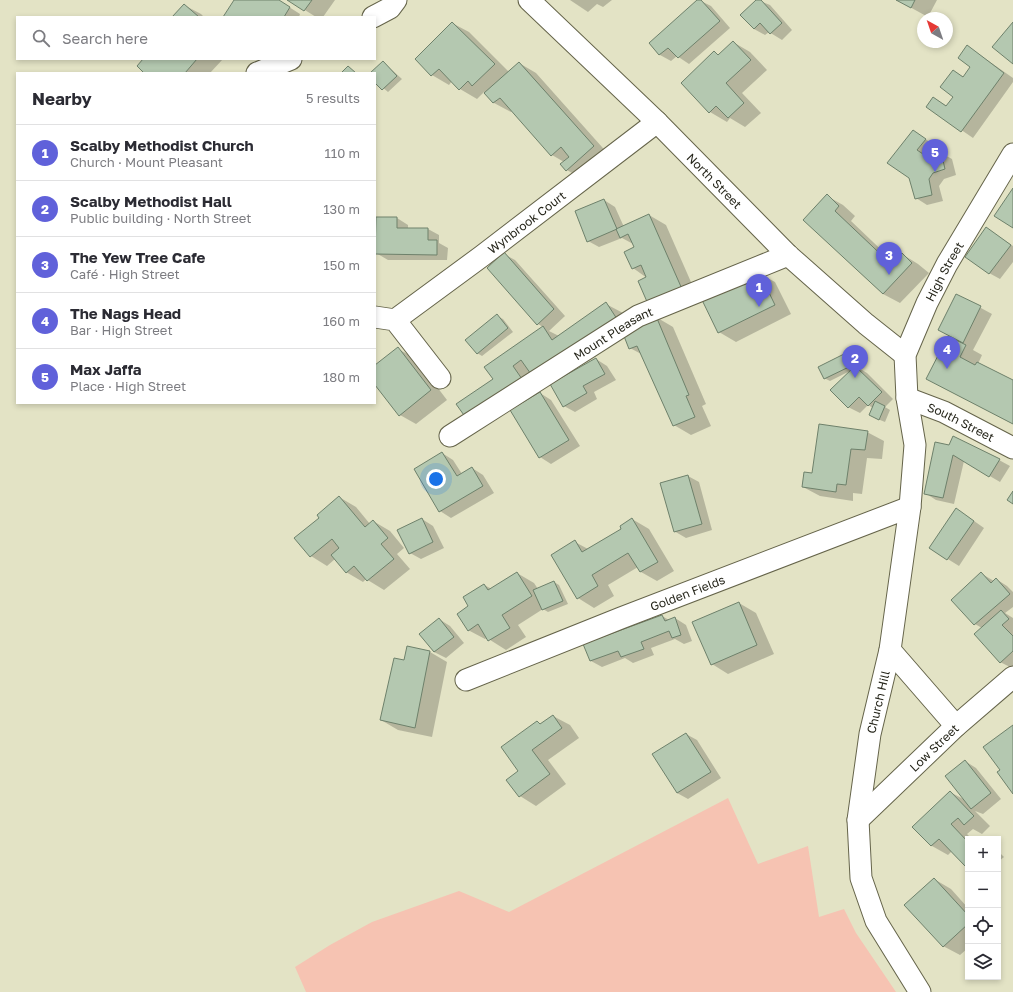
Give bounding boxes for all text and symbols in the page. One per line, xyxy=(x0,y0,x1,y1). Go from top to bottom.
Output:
north arrow xyxy=(917,12,953,48)
search box xyxy=(16,16,376,60)
icon: search xyxy=(30,27,52,49)
text: Search here xyxy=(62,29,148,47)
text: Nearby xyxy=(32,88,92,109)
text: 5 results xyxy=(306,90,360,106)
text: Scalby Methodist Church xyxy=(70,136,254,154)
pin: 5 xyxy=(922,139,948,172)
text: 1 xyxy=(42,145,48,161)
text: 110 m xyxy=(325,145,360,161)
street label: North Street xyxy=(684,150,745,212)
text: Church · Mount Pleasant xyxy=(70,154,223,170)
street label: Wynbrook Court xyxy=(485,187,569,257)
text: Scalby Methodist Hall xyxy=(70,192,232,210)
text: 2 xyxy=(41,201,49,217)
text: 130 m xyxy=(323,201,360,217)
text: Public building · North Street xyxy=(70,210,252,226)
street label: High Street xyxy=(922,239,966,304)
pin: 3 xyxy=(876,242,902,275)
text: The Yew Tree Cafe xyxy=(70,248,205,266)
text: 3 xyxy=(41,257,49,273)
text: 150 m xyxy=(323,257,360,273)
text: Café · High Street xyxy=(70,266,180,282)
pin: 1 xyxy=(746,274,772,307)
street label: Mount Pleasant xyxy=(571,303,655,363)
text: The Nags Head xyxy=(70,304,181,322)
text: 4 xyxy=(41,313,49,329)
text: 160 m xyxy=(323,313,360,329)
text: Bar · High Street xyxy=(70,322,173,338)
pin: 4 xyxy=(934,336,960,369)
pin: 2 xyxy=(842,345,868,378)
text: Max Jaffa xyxy=(70,360,141,378)
text: 5 xyxy=(41,369,49,385)
text: 180 m xyxy=(323,369,360,385)
text: Place · High Street xyxy=(70,378,186,394)
street label: South Street xyxy=(925,399,997,445)
your location xyxy=(426,469,446,489)
street label: Golden Fields xyxy=(648,571,727,614)
street label: Church Hill xyxy=(863,669,892,735)
street label: Low Street xyxy=(906,720,962,774)
map controls xyxy=(965,836,1001,980)
button: + xyxy=(965,836,1001,872)
button: − xyxy=(965,872,1001,908)
button: locate xyxy=(965,908,1001,944)
button: layers xyxy=(965,944,1001,980)

